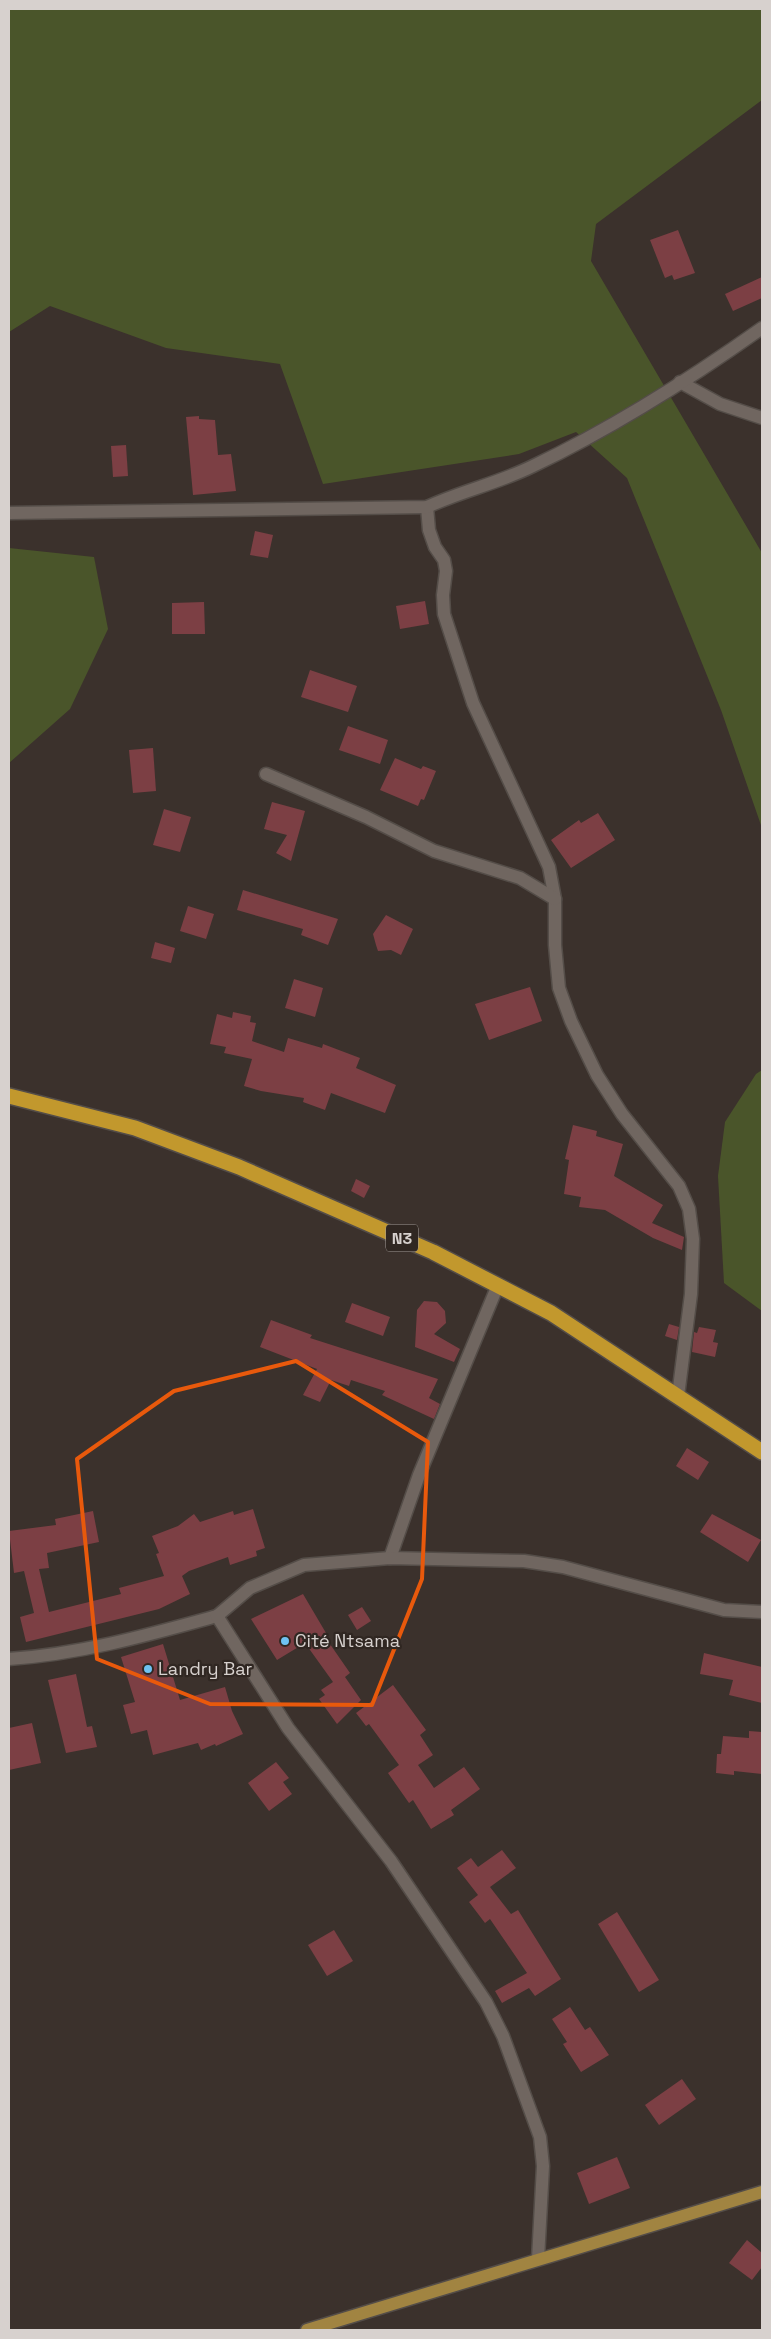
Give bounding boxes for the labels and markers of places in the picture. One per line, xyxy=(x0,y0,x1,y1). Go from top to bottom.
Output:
place label: Cité Ntsama xyxy=(295,1629,400,1652)
marker: Cité Ntsama xyxy=(279,1635,291,1647)
place label: Landry Bar xyxy=(158,1657,252,1680)
marker: Landry Bar xyxy=(142,1663,154,1675)

